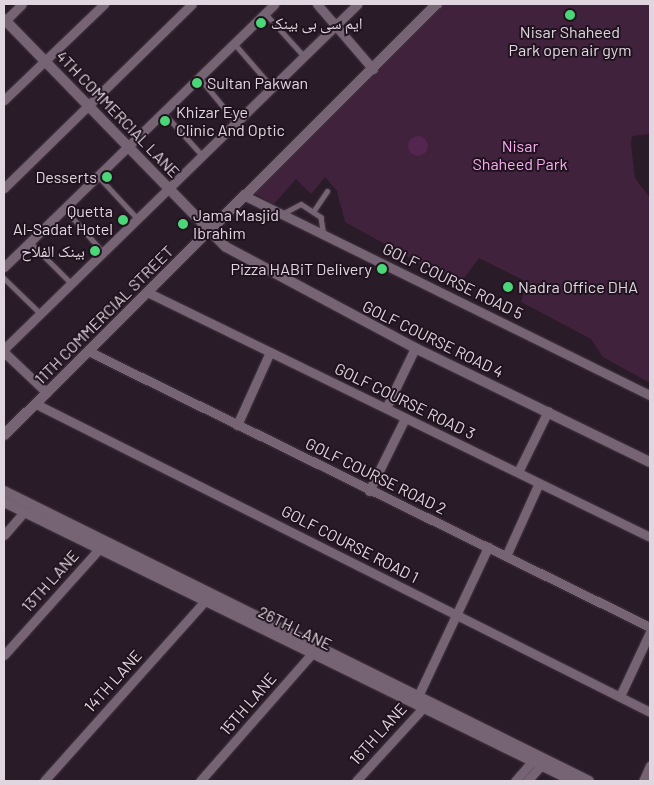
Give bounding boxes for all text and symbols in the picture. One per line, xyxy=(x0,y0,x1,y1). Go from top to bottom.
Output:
marker: Nisar Shaheed Park open air gym xyxy=(564,9,576,21)
place label: ایم سی بی بینک xyxy=(271,13,363,33)
marker: ایم سی بی بینک xyxy=(255,17,267,29)
place label: Nisar Shaheed Park open air gym xyxy=(509,22,631,60)
street label: 4TH COMMERCIAL LANE xyxy=(52,46,184,182)
place label: Sultan Pakwan xyxy=(207,73,308,93)
marker: Sultan Pakwan xyxy=(191,77,203,89)
place label: Khizar Eye Clinic And Optic xyxy=(176,102,285,140)
marker: Khizar Eye Clinic And Optic xyxy=(158,114,172,128)
park label: Nisar Shaheed Park xyxy=(472,136,568,174)
place label: Desserts xyxy=(35,167,97,187)
marker: Desserts xyxy=(101,171,113,183)
place label: Quetta Al-Sadat Hotel xyxy=(13,201,113,239)
place label: Jama Masjid Ibrahim xyxy=(193,205,279,243)
marker: Quetta Al-Sadat Hotel xyxy=(117,214,129,226)
marker: Jama Masjid Ibrahim xyxy=(177,218,189,230)
street label: GOLF COURSE ROAD 5 xyxy=(380,239,526,323)
place label: بینک الفلاح xyxy=(21,241,85,261)
street label: 11TH COMMERCIAL STREET xyxy=(31,242,177,388)
marker: بینک الفلاح xyxy=(89,245,101,257)
place label: Pizza HABiT Delivery xyxy=(230,259,372,279)
marker: Pizza HABiT Delivery xyxy=(376,263,388,275)
place label: Nadra Office DHA xyxy=(518,277,638,297)
marker: Nadra Office DHA xyxy=(502,281,514,293)
street label: GOLF COURSE ROAD 4 xyxy=(359,297,507,381)
street label: GOLF COURSE ROAD 3 xyxy=(332,359,478,443)
street label: GOLF COURSE ROAD 2 xyxy=(302,434,450,518)
street label: GOLF COURSE ROAD 1 xyxy=(278,501,422,587)
street label: 13TH LANE xyxy=(17,546,83,616)
street label: 26TH LANE xyxy=(255,602,335,654)
street label: 14TH LANE xyxy=(80,646,146,716)
street label: 15TH LANE xyxy=(216,669,280,739)
street label: 16TH LANE xyxy=(345,699,411,769)

